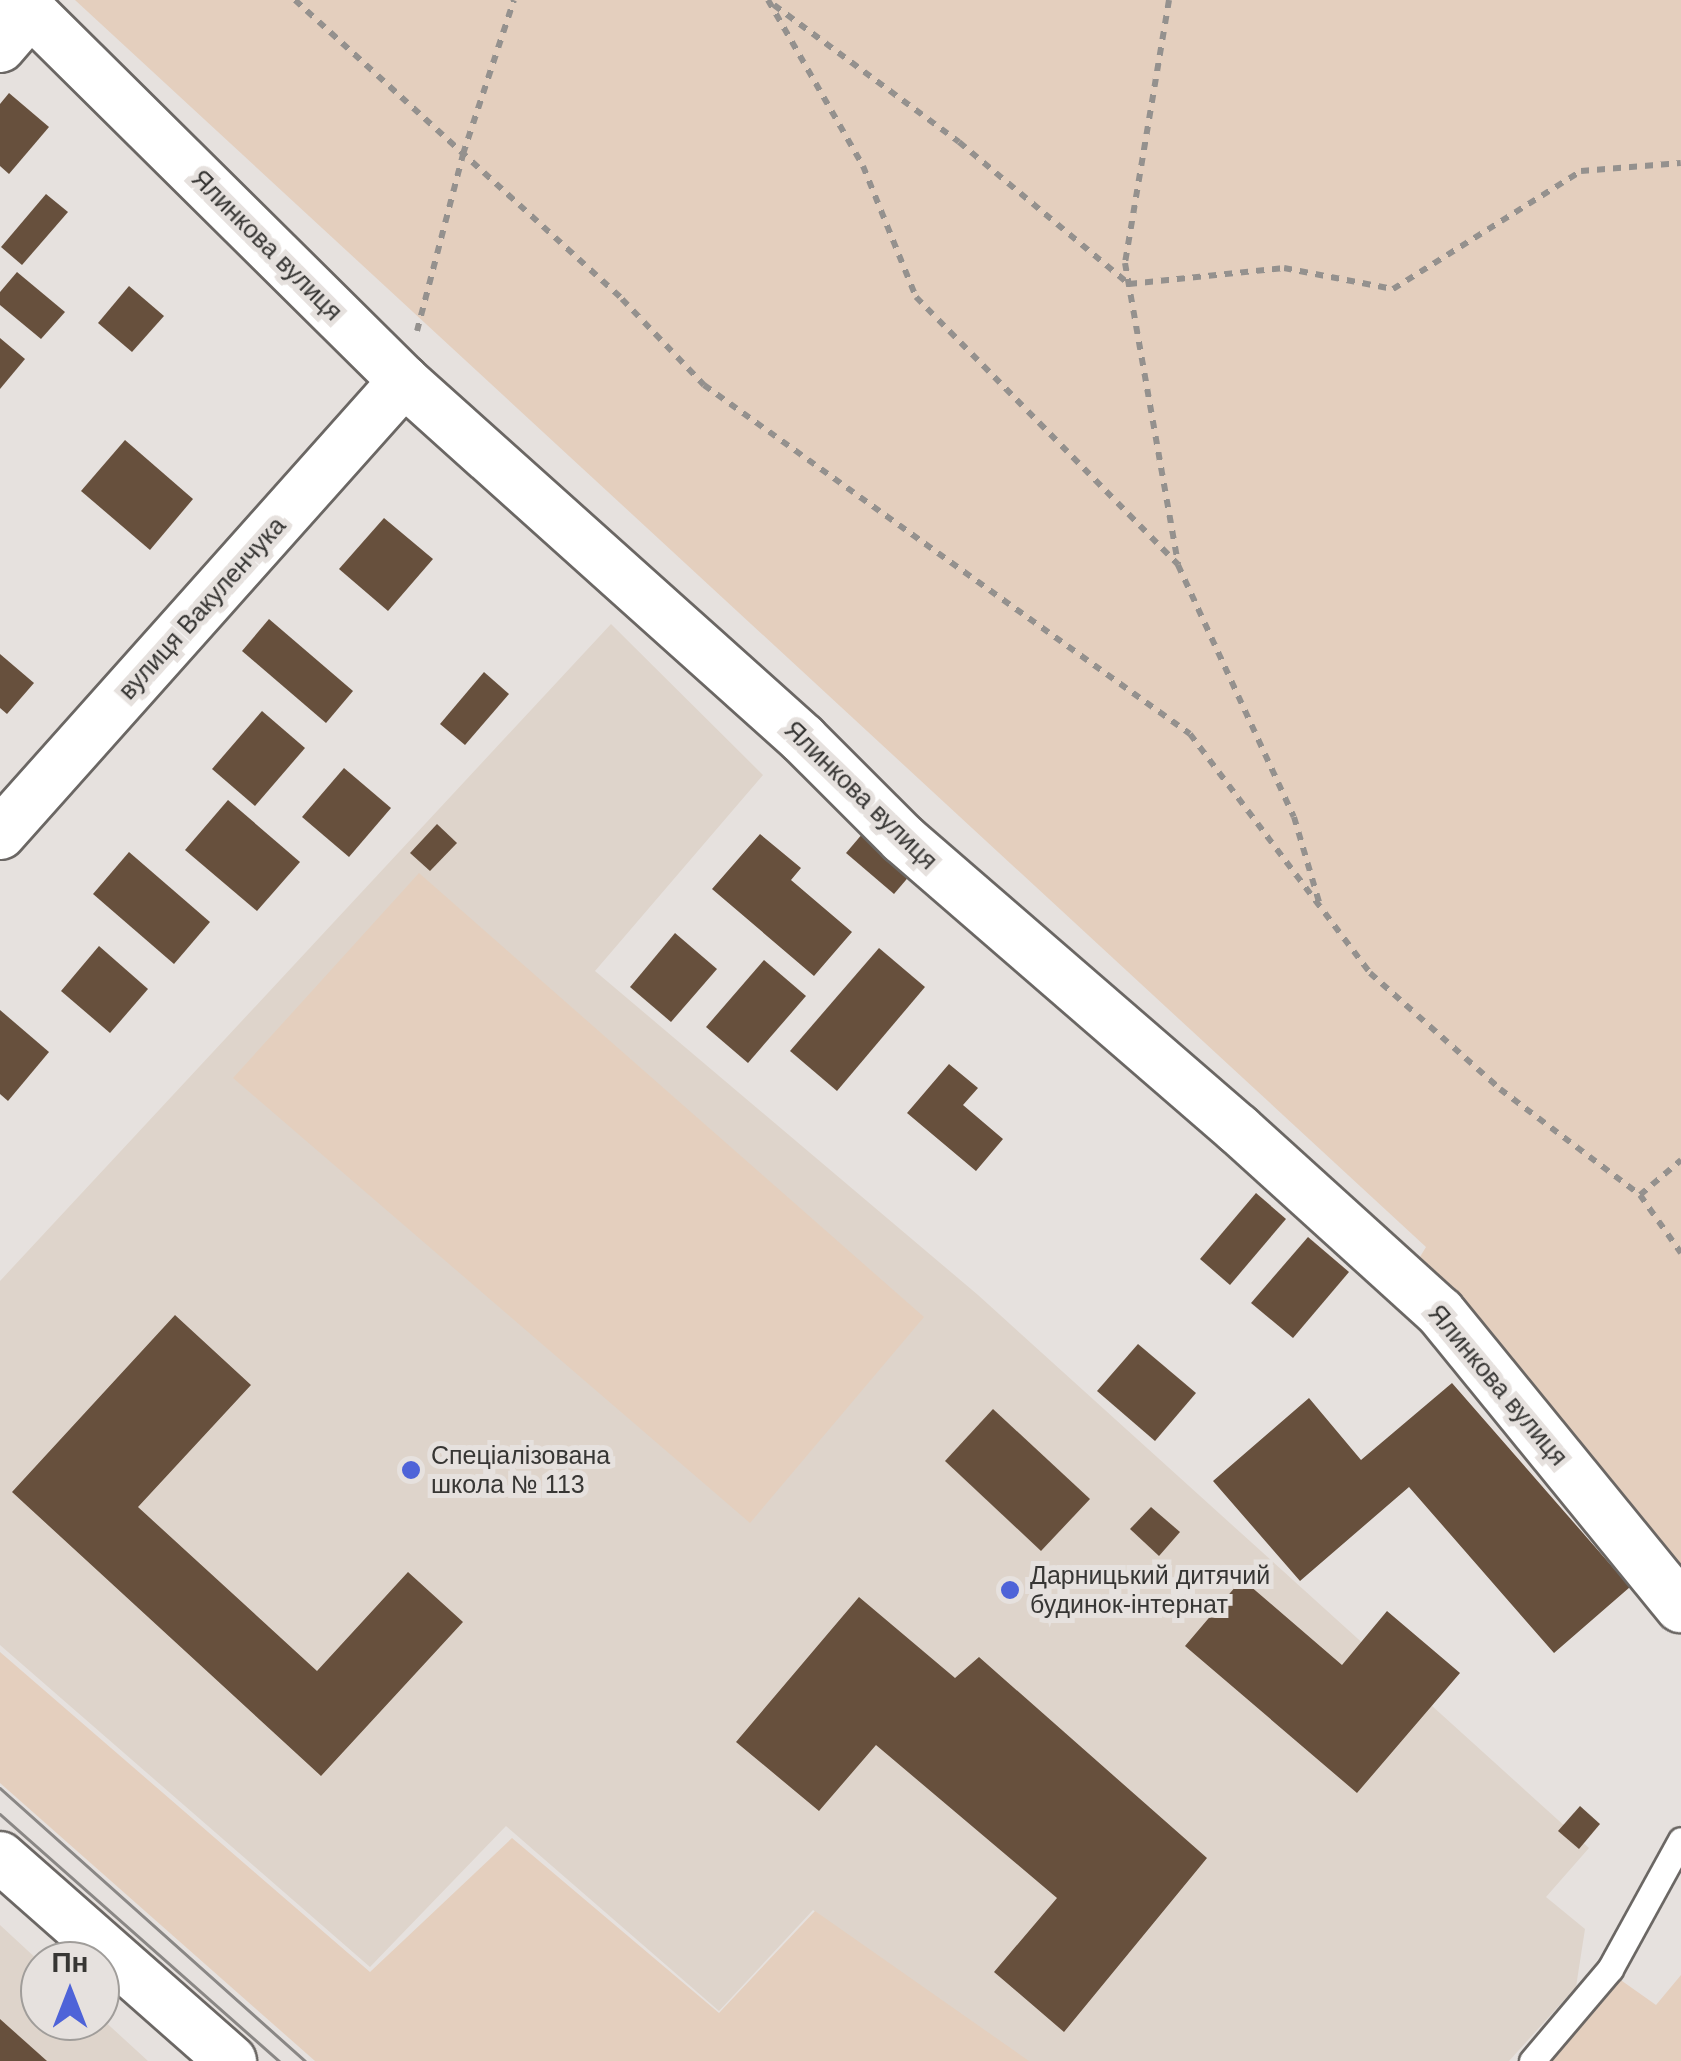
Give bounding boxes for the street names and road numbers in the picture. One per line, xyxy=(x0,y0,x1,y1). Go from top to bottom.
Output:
street label: Ялинкова вулиця xyxy=(186,164,348,326)
street label: вулиця Вакуленчука xyxy=(112,511,292,705)
street label: Ялинкова вулиця xyxy=(778,715,944,875)
street label: Ялинкова вулиця xyxy=(1422,1299,1574,1471)

